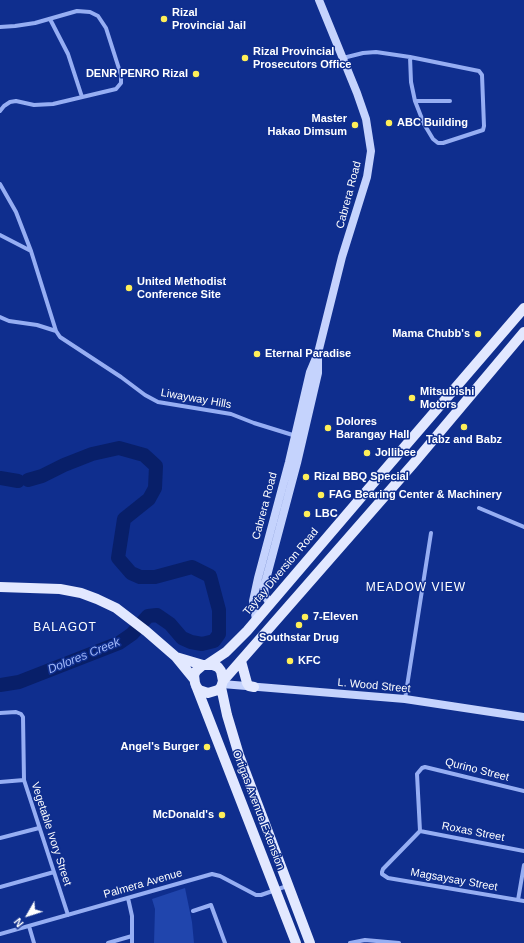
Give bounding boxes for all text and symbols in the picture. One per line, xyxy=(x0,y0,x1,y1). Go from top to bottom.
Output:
place label: Rizal Provincial Jail xyxy=(172,6,246,32)
marker: Rizal Provincial Jail xyxy=(159,14,169,24)
place label: Rizal Provincial Prosecutors Office xyxy=(253,45,351,71)
marker: Rizal Provincial Prosecutors Office xyxy=(240,53,250,63)
place label: DENR PENRO Rizal xyxy=(86,67,188,81)
marker: DENR PENRO Rizal xyxy=(191,69,201,79)
place label: Master Hakao Dimsum xyxy=(268,112,347,138)
place label: ABC Building xyxy=(397,116,468,130)
marker: ABC Building xyxy=(384,118,394,128)
marker: Master Hakao Dimsum xyxy=(350,120,360,130)
street label: Cabrera Road xyxy=(334,160,364,230)
place label: United Methodist Conference Site xyxy=(137,275,226,301)
marker: United Methodist Conference Site xyxy=(124,283,134,293)
place label: Mama Chubb's xyxy=(392,327,470,341)
marker: Mama Chubb's xyxy=(473,329,483,339)
place label: Eternal Paradise xyxy=(265,347,351,361)
marker: Eternal Paradise xyxy=(252,349,262,359)
place label: Mitsubishi Motors xyxy=(420,385,474,411)
street label: Liwayway Hills xyxy=(160,386,232,412)
marker: Mitsubishi Motors xyxy=(407,393,417,403)
place label: Dolores Barangay Hall xyxy=(336,415,409,441)
marker: Tabz and Babz xyxy=(459,422,469,432)
marker: Dolores Barangay Hall xyxy=(323,423,333,433)
place label: Tabz and Babz xyxy=(426,433,502,447)
place label: Jollibee xyxy=(375,446,416,460)
marker: Jollibee xyxy=(362,448,372,458)
place label: Rizal BBQ Special xyxy=(314,470,409,484)
street label: Cabrera Road xyxy=(250,471,280,541)
marker: Rizal BBQ Special xyxy=(301,472,311,482)
place label: FAG Bearing Center & Machinery xyxy=(329,488,502,502)
marker: FAG Bearing Center & Machinery xyxy=(316,490,326,500)
place label: LBC xyxy=(315,507,338,521)
marker: LBC xyxy=(302,509,312,519)
street label: Taytay Diversion Road xyxy=(241,526,321,618)
district label: MEADOW VIEW xyxy=(366,581,466,595)
place label: 7-Eleven xyxy=(313,610,358,624)
marker: 7-Eleven xyxy=(300,612,310,622)
marker: Southstar Drug xyxy=(294,620,304,630)
district label: BALAGOT xyxy=(33,621,97,635)
place label: Southstar Drug xyxy=(259,631,339,645)
water label: Dolores Creek xyxy=(46,635,122,677)
place label: KFC xyxy=(298,654,321,668)
marker: KFC xyxy=(285,656,295,666)
street label: L. Wood Street xyxy=(337,676,411,696)
place label: Angel's Burger xyxy=(121,740,199,754)
marker: Angel's Burger xyxy=(202,742,212,752)
street label: Ortigas Avenue Extension xyxy=(229,748,287,872)
street label: Qurino Street xyxy=(444,756,510,784)
street label: Vegetable Ivory Street xyxy=(28,780,74,888)
place label: McDonald's xyxy=(153,808,214,822)
marker: McDonald's xyxy=(217,810,227,820)
street label: Roxas Street xyxy=(441,819,505,845)
street label: Palmera Avenue xyxy=(102,866,184,902)
street label: Magsaysay Street xyxy=(410,866,498,894)
north arrow xyxy=(8,895,48,935)
text: N xyxy=(12,916,26,929)

